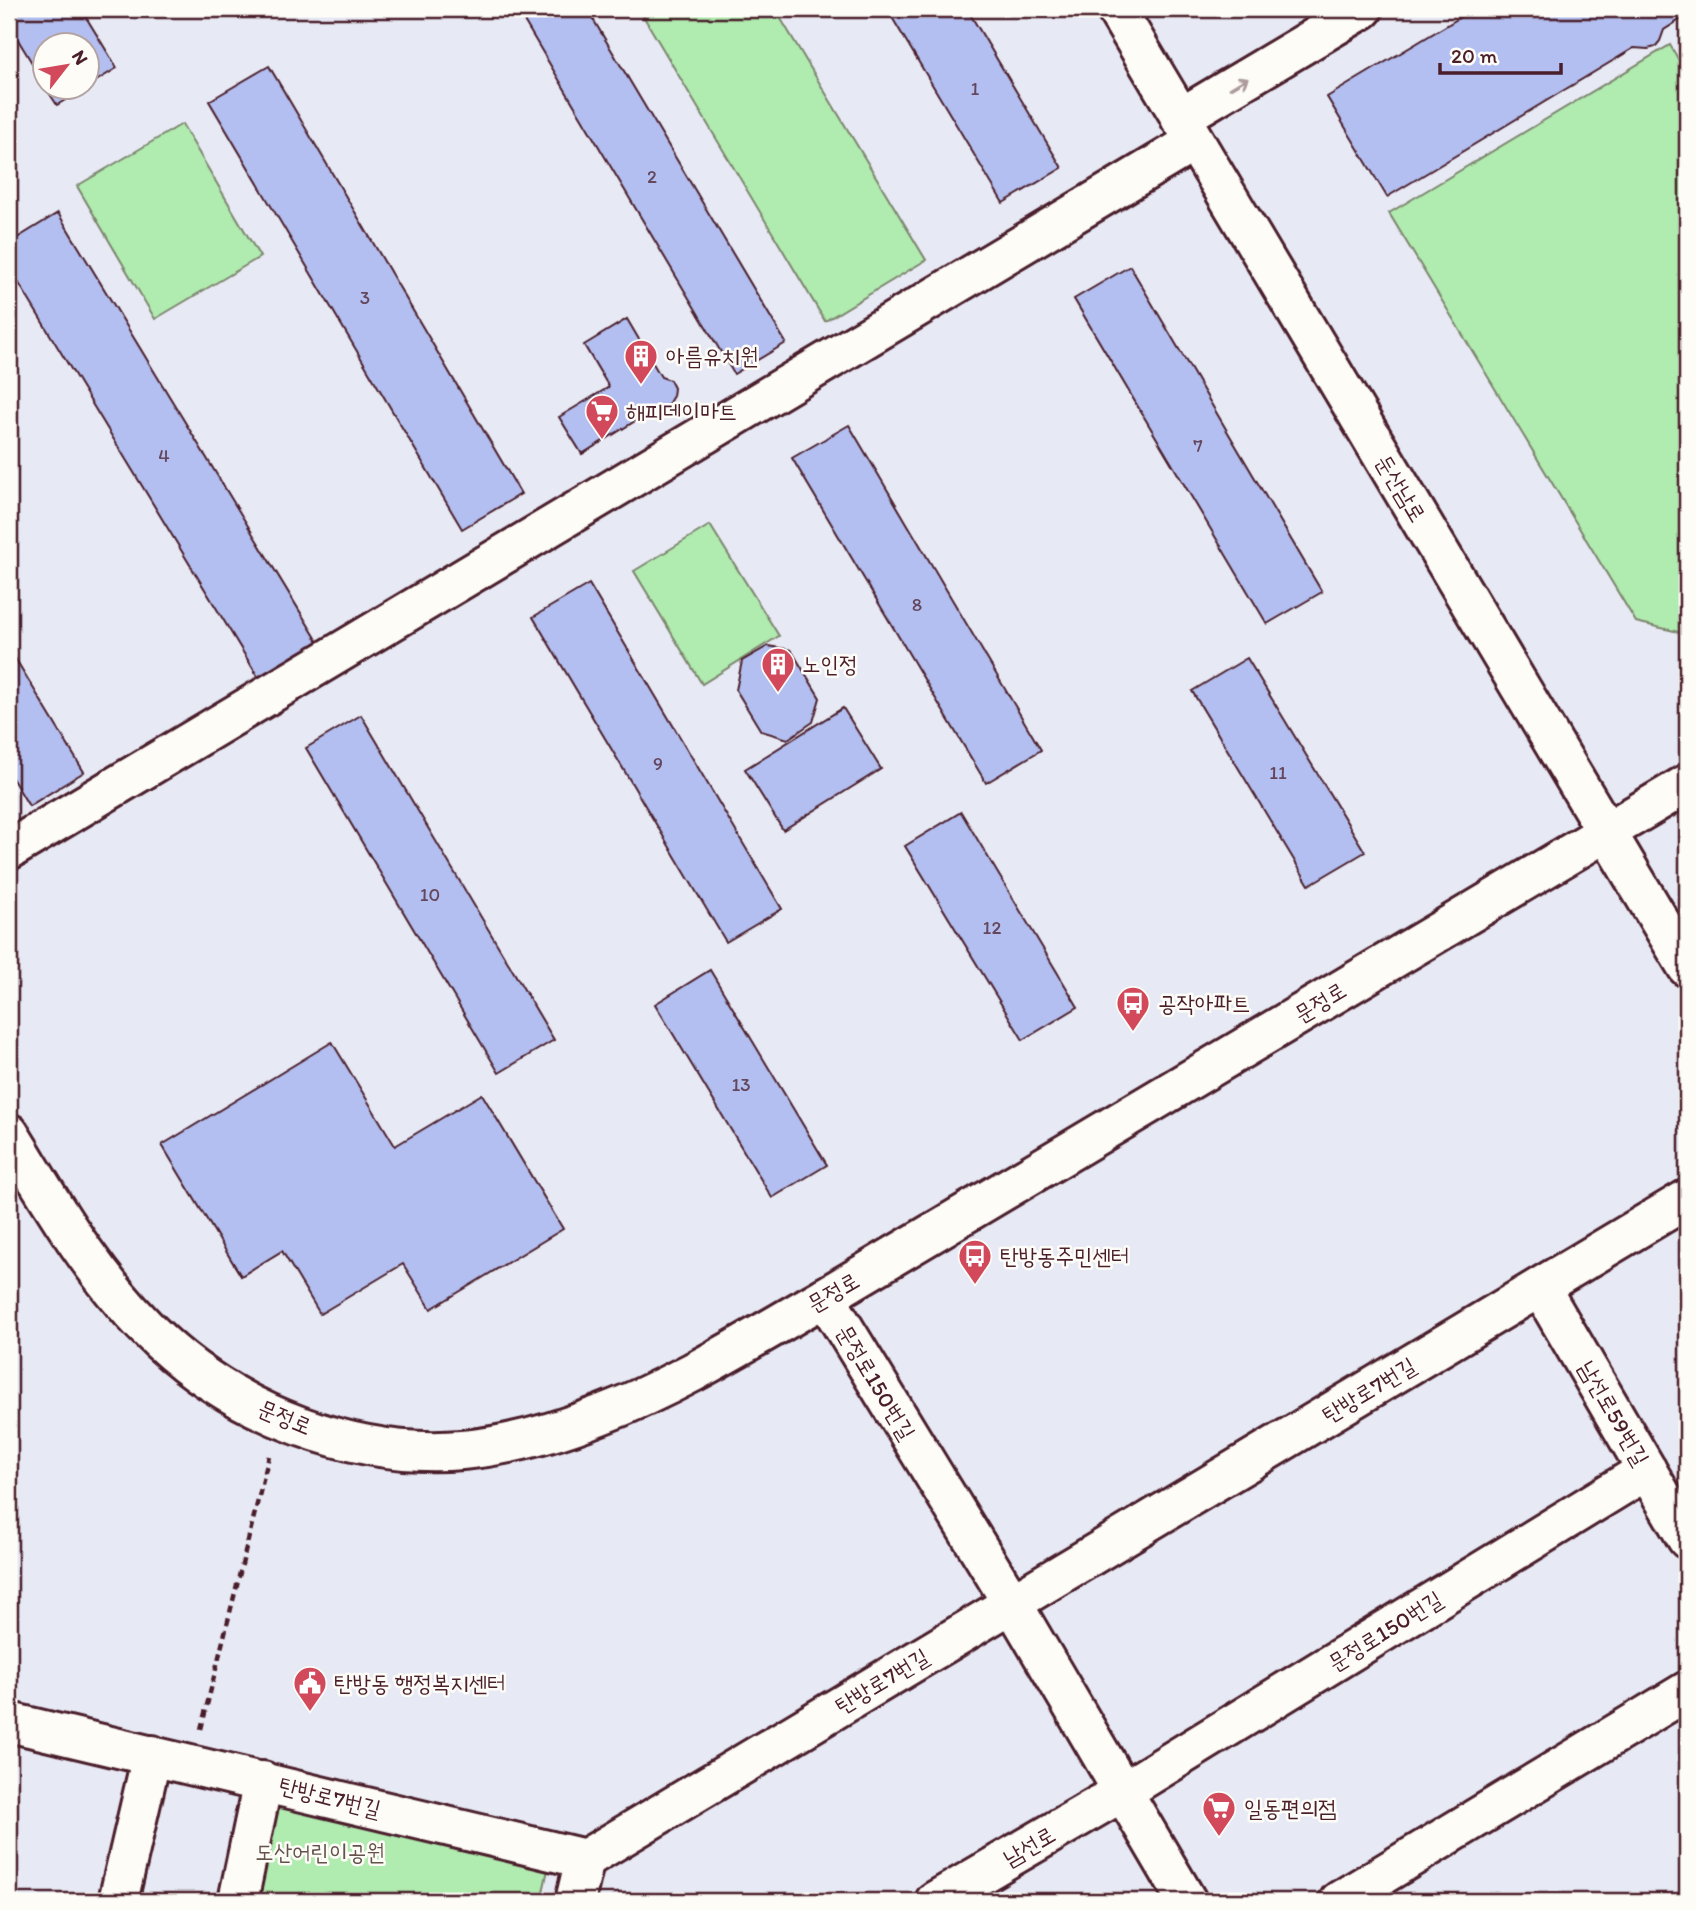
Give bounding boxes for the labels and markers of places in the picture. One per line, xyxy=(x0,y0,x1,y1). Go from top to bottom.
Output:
building icon: 아름유치원 xyxy=(622,337,660,386)
place label: 아름유치원 xyxy=(666,342,759,370)
supermarket icon: 해피데이마트 xyxy=(583,392,621,441)
place label: 해피데이마트 xyxy=(626,397,737,425)
building icon: 노인정 xyxy=(759,645,797,694)
place label: 노인정 xyxy=(802,650,858,678)
bus stop icon: 공작아파트 xyxy=(1114,984,1152,1033)
place label: 공작아파트 xyxy=(1158,989,1251,1017)
bus stop icon: 탄방동주민센터 xyxy=(956,1237,994,1286)
place label: 탄방동주민센터 xyxy=(1000,1242,1130,1270)
public building icon: 탄방동 행정복지센터 xyxy=(291,1664,329,1713)
place label: 탄방동 행정복지센터 xyxy=(334,1669,506,1697)
supermarket icon: 일동편의점 xyxy=(1200,1789,1238,1838)
place label: 일동편의점 xyxy=(1244,1794,1337,1822)

